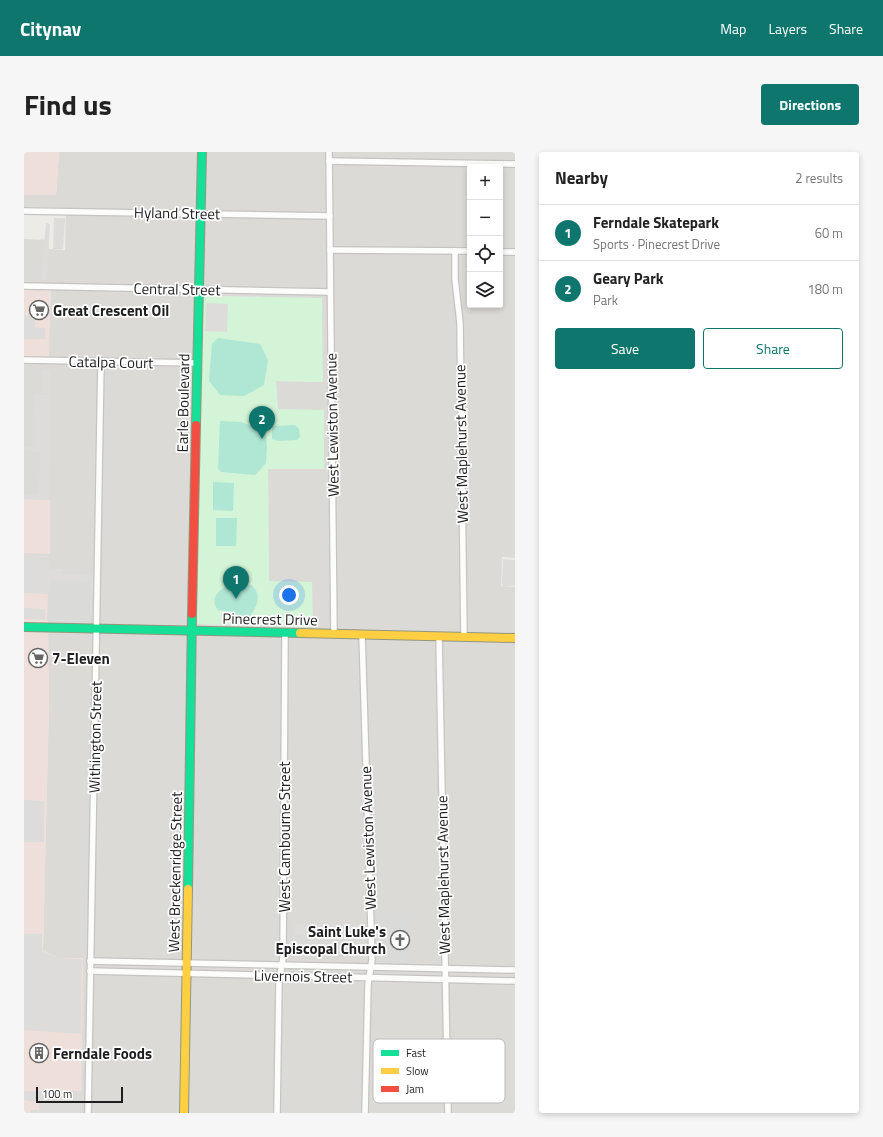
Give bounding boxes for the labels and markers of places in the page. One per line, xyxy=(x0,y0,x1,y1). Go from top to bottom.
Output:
supermarket icon: Great Crescent Oil xyxy=(28,299,50,321)
place label: Great Crescent Oil xyxy=(53,299,169,322)
pin: 2 xyxy=(249,406,275,439)
pin: 1 xyxy=(223,566,249,599)
supermarket icon: 7-Eleven xyxy=(27,647,49,669)
place label: 7-Eleven xyxy=(52,647,110,670)
place label: Saint Luke's Episcopal Church xyxy=(275,920,386,960)
church icon: Saint Luke's Episcopal Church xyxy=(389,929,411,951)
building icon: Ferndale Foods xyxy=(28,1042,50,1064)
place label: Ferndale Foods xyxy=(53,1042,152,1065)

